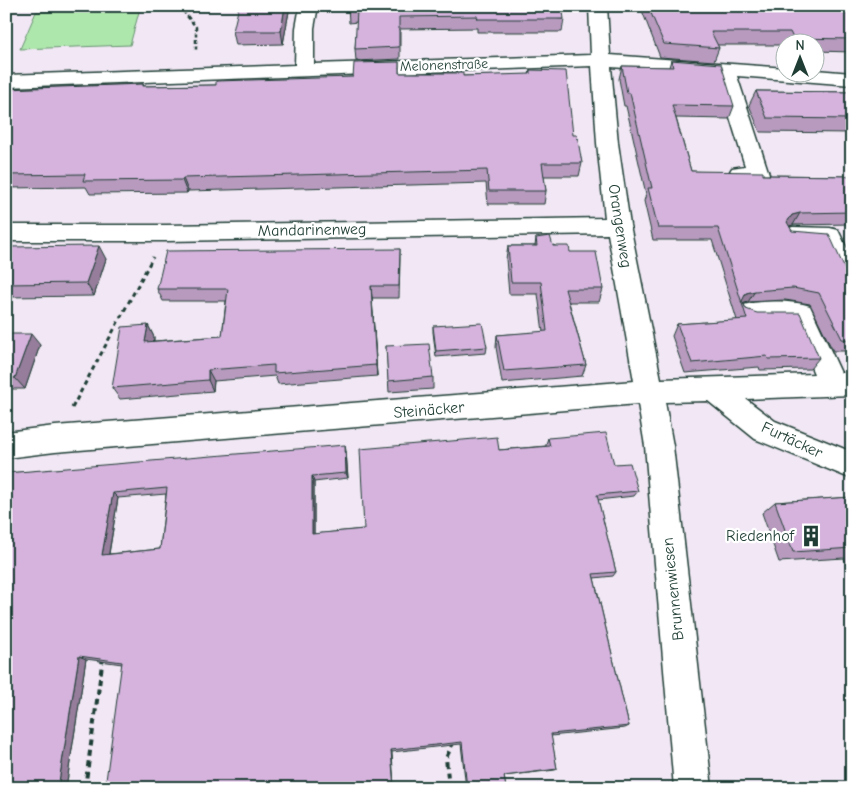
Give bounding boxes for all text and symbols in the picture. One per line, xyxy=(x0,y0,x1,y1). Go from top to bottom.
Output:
north arrow xyxy=(776,32,826,82)
text: N xyxy=(795,37,805,54)
street label: Melonenstraße xyxy=(400,55,488,75)
street label: Orangenweg xyxy=(604,183,636,269)
street label: Mandarinenweg xyxy=(257,220,367,240)
street label: Steinäcker xyxy=(393,398,466,422)
street label: Furtäcker xyxy=(758,418,826,462)
building icon: Riedenhof xyxy=(798,523,824,549)
place label: Riedenhof xyxy=(726,527,796,545)
street label: Brunnenwiesen xyxy=(659,536,687,642)

